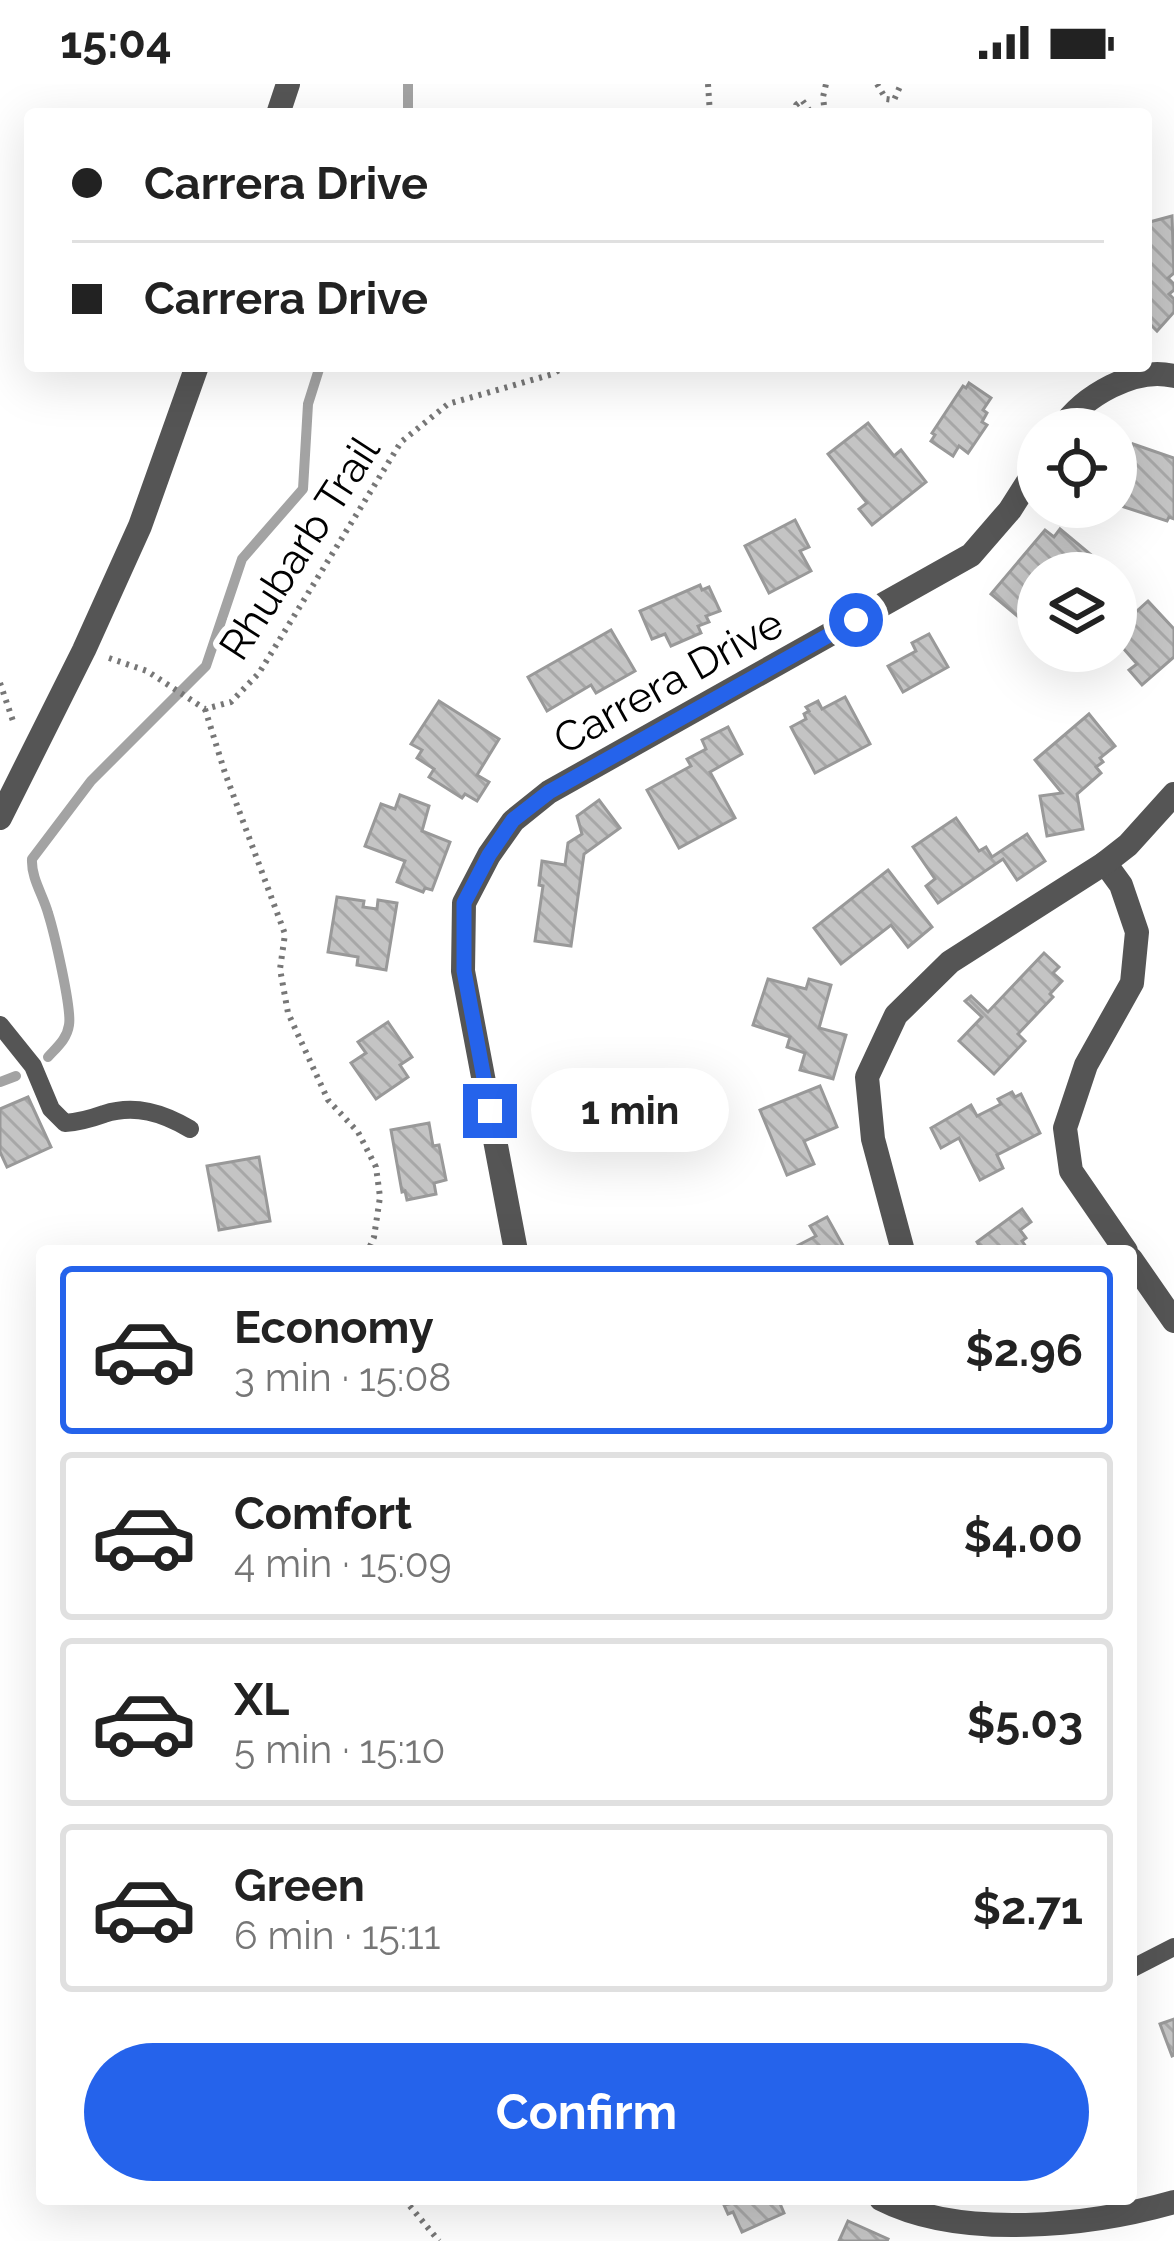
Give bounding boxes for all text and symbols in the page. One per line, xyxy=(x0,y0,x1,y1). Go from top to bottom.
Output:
text: 15:04 xyxy=(60,16,172,69)
text: Carrera Drive xyxy=(144,157,428,210)
text: Carrera Drive xyxy=(144,272,428,325)
map controls xyxy=(1017,408,1137,672)
button: locate xyxy=(1017,408,1137,528)
street label: Rhubarb Trail xyxy=(209,427,390,669)
button: layers xyxy=(1017,552,1137,672)
route start xyxy=(829,593,883,647)
street label: Carrera Drive xyxy=(545,599,791,764)
callout: 1 min xyxy=(532,1069,730,1153)
route end xyxy=(463,1084,517,1138)
text: 1 min xyxy=(581,1087,679,1133)
icon: car xyxy=(90,1296,198,1404)
text: Economy xyxy=(234,1301,434,1354)
text: $2.96 xyxy=(965,1324,1083,1377)
text: 3 min · 15:08 xyxy=(234,1354,451,1400)
icon: car xyxy=(90,1482,198,1590)
text: Comfort xyxy=(234,1487,412,1540)
text: $4.00 xyxy=(963,1510,1083,1563)
text: 4 min · 15:09 xyxy=(234,1540,452,1586)
icon: car xyxy=(90,1668,198,1776)
text: XL xyxy=(234,1673,289,1726)
text: $5.03 xyxy=(967,1696,1083,1749)
text: 5 min · 15:10 xyxy=(234,1726,445,1772)
icon: car xyxy=(90,1854,198,1962)
text: Green xyxy=(234,1859,365,1912)
text: $2.71 xyxy=(972,1882,1083,1935)
text: 6 min · 15:11 xyxy=(234,1912,440,1958)
button: Confirm xyxy=(84,2043,1089,2181)

